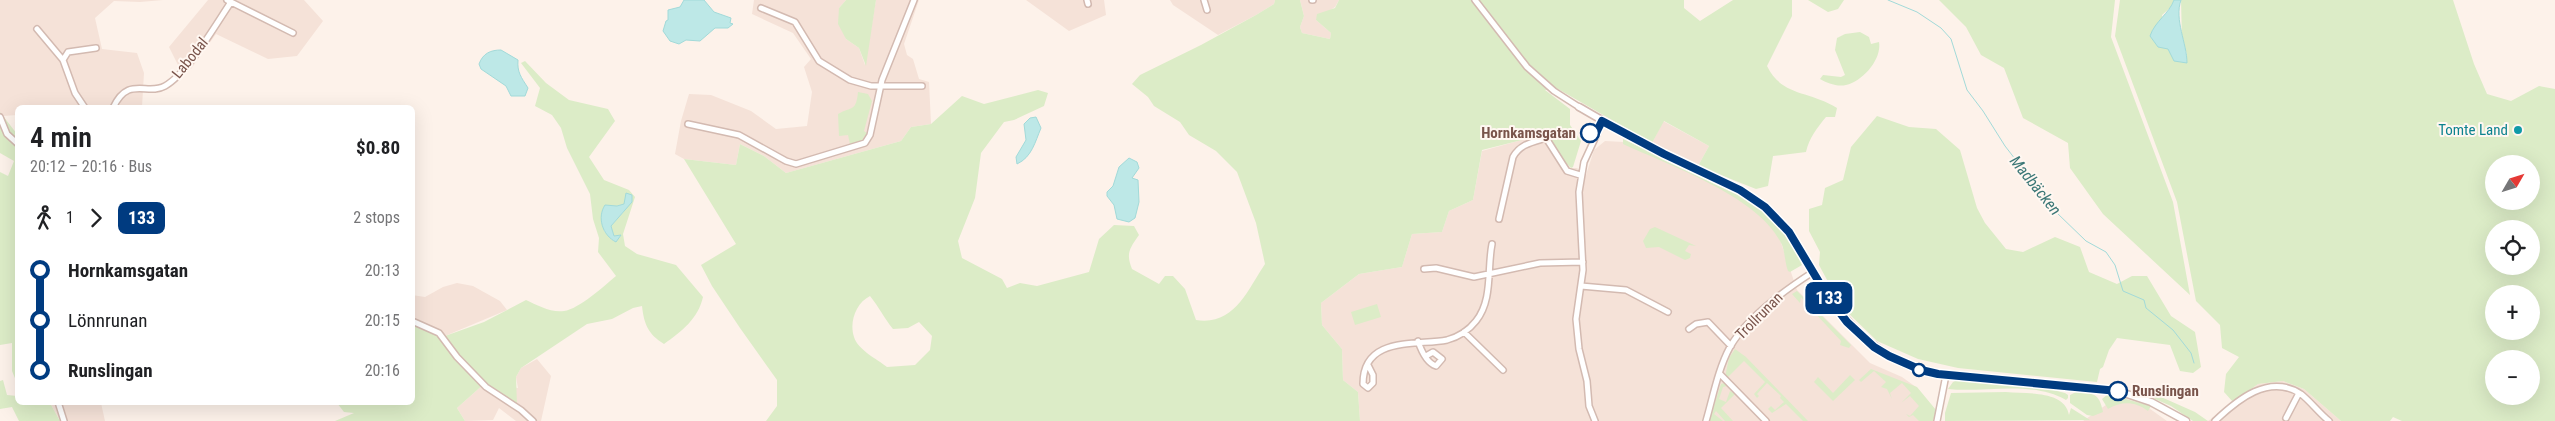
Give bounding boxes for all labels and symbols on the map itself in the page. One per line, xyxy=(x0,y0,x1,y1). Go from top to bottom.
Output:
street label: Labodal xyxy=(168,34,212,82)
place label: Tomte Land xyxy=(2438,121,2508,139)
marker: Hornkamsgatan xyxy=(1580,123,1600,143)
place label: Hornkamsgatan xyxy=(1481,124,1576,142)
marker: Tomte Land xyxy=(2512,124,2524,136)
water label: Madbäcken xyxy=(2006,152,2065,219)
north arrow xyxy=(2485,155,2540,210)
line badge: 133 xyxy=(1800,282,1858,314)
street label: Trollrunan xyxy=(1732,289,1786,343)
unlabelled marker xyxy=(1912,363,1926,377)
marker: Runslingan xyxy=(2108,381,2128,401)
place label: Runslingan xyxy=(2132,382,2199,400)

